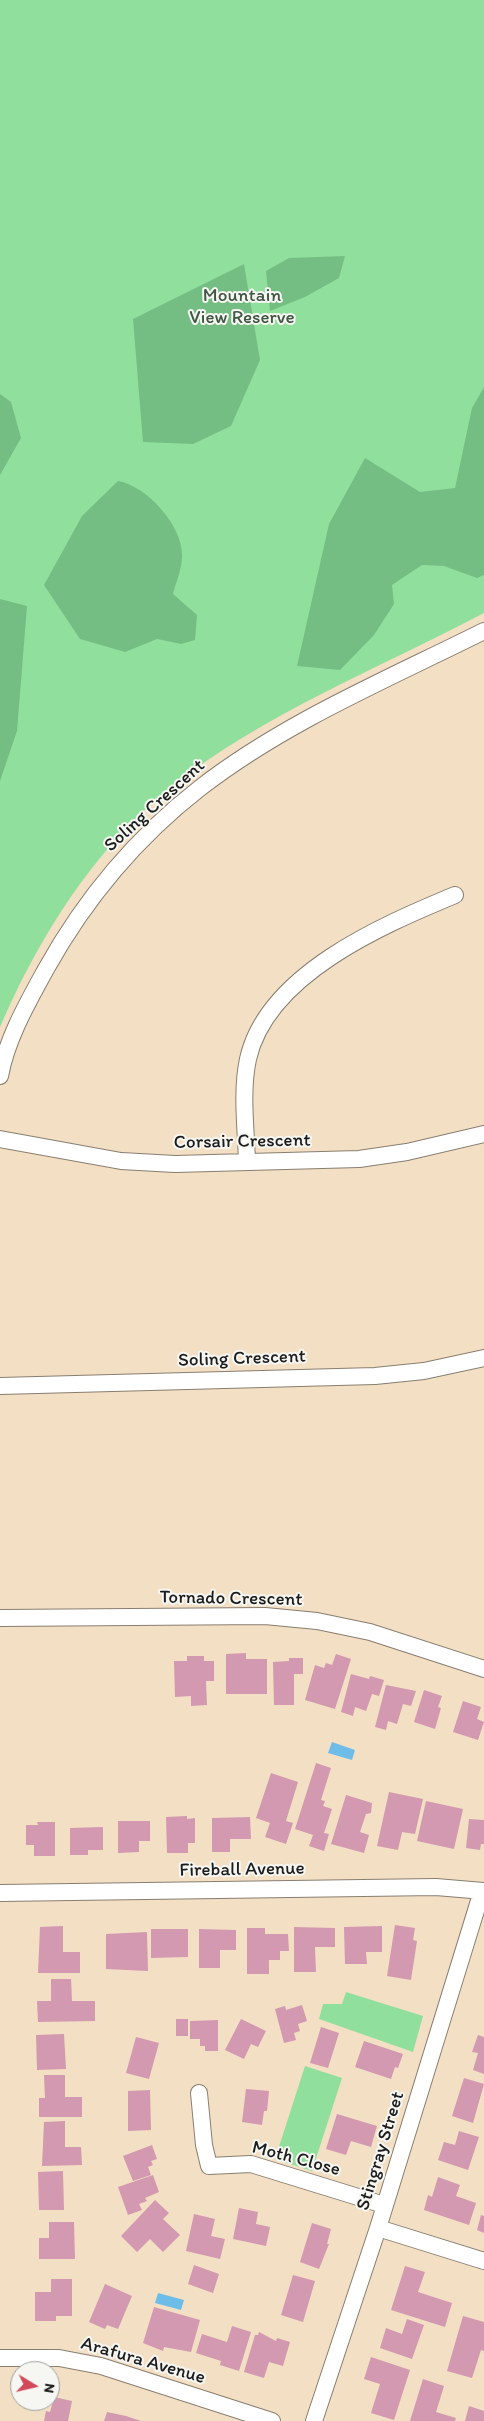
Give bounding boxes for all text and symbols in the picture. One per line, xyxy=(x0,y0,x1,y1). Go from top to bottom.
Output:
park label: Mountain View Reserve xyxy=(189,285,295,329)
street label: Soling Crescent xyxy=(100,755,210,857)
street label: Corsair Crescent xyxy=(173,1129,311,1155)
street label: Soling Crescent xyxy=(178,1345,306,1373)
street label: Tornado Crescent xyxy=(159,1586,303,1612)
street label: Fireball Avenue xyxy=(179,1858,305,1882)
street label: Stingray Street xyxy=(352,2089,410,2213)
street label: Moth Close xyxy=(249,2136,343,2182)
street label: Arafura Avenue xyxy=(78,2332,208,2390)
north arrow xyxy=(10,2361,60,2411)
text: N xyxy=(40,2382,58,2394)

